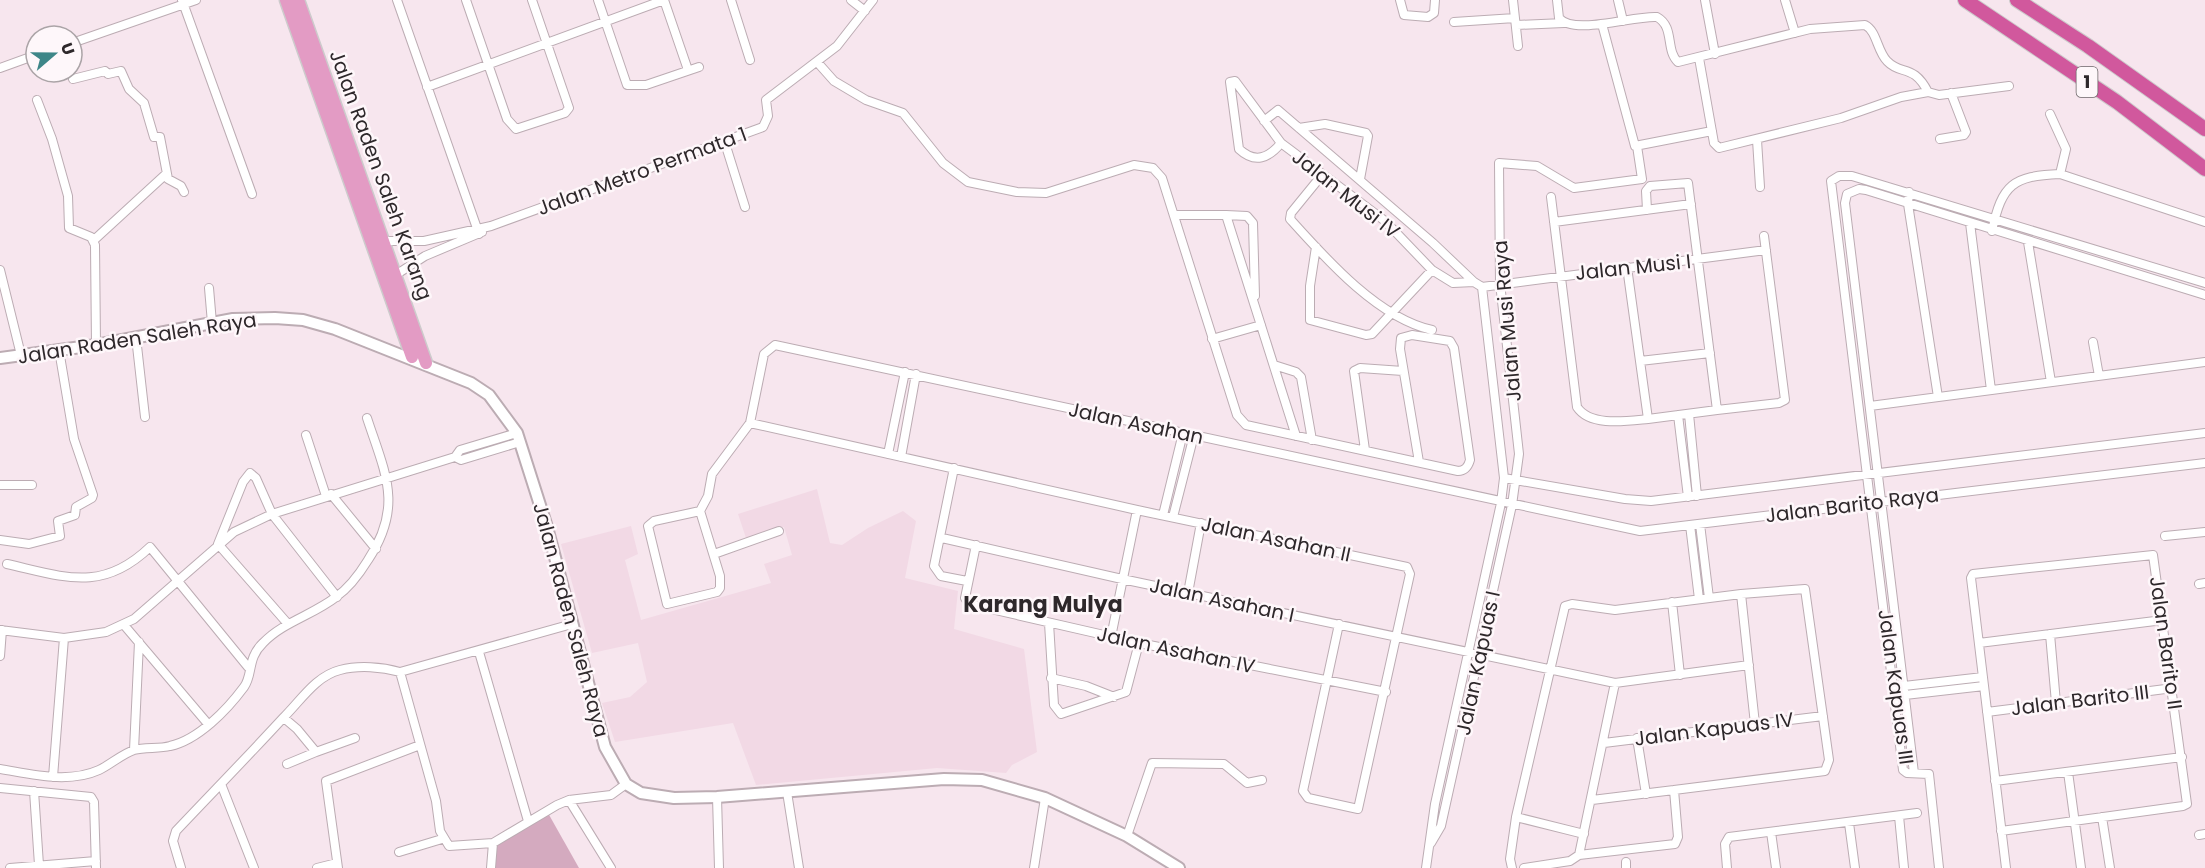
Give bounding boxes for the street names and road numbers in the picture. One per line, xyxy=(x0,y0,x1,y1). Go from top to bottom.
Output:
street label: Jalan Raden Saleh Karang xyxy=(323,46,439,304)
road number: 1 xyxy=(2076,67,2098,97)
street label: Jalan Metro Permata 1 xyxy=(533,120,751,222)
street label: Jalan Musi IV xyxy=(1286,143,1406,245)
street label: Jalan Musi Raya xyxy=(1486,239,1528,403)
street label: Jalan Musi I xyxy=(1574,247,1692,287)
street label: Jalan Raden Saleh Raya xyxy=(15,305,259,371)
street label: Jalan Asahan xyxy=(1066,395,1206,451)
street label: Jalan Barito Raya xyxy=(1764,480,1940,530)
street label: Jalan Raden Saleh Raya xyxy=(526,500,616,740)
street label: Jalan Asahan II xyxy=(1199,509,1353,569)
street label: Jalan Asahan I xyxy=(1147,571,1297,629)
street label: Jalan Barito II xyxy=(2143,575,2189,711)
street label: Jalan Kapuas I xyxy=(1449,588,1507,738)
street label: Jalan Kapuas III xyxy=(1871,608,1921,766)
street label: Jalan Asahan IV xyxy=(1094,620,1258,681)
street label: Jalan Barito III xyxy=(2009,678,2151,722)
street label: Jalan Kapuas IV xyxy=(1633,705,1796,753)

